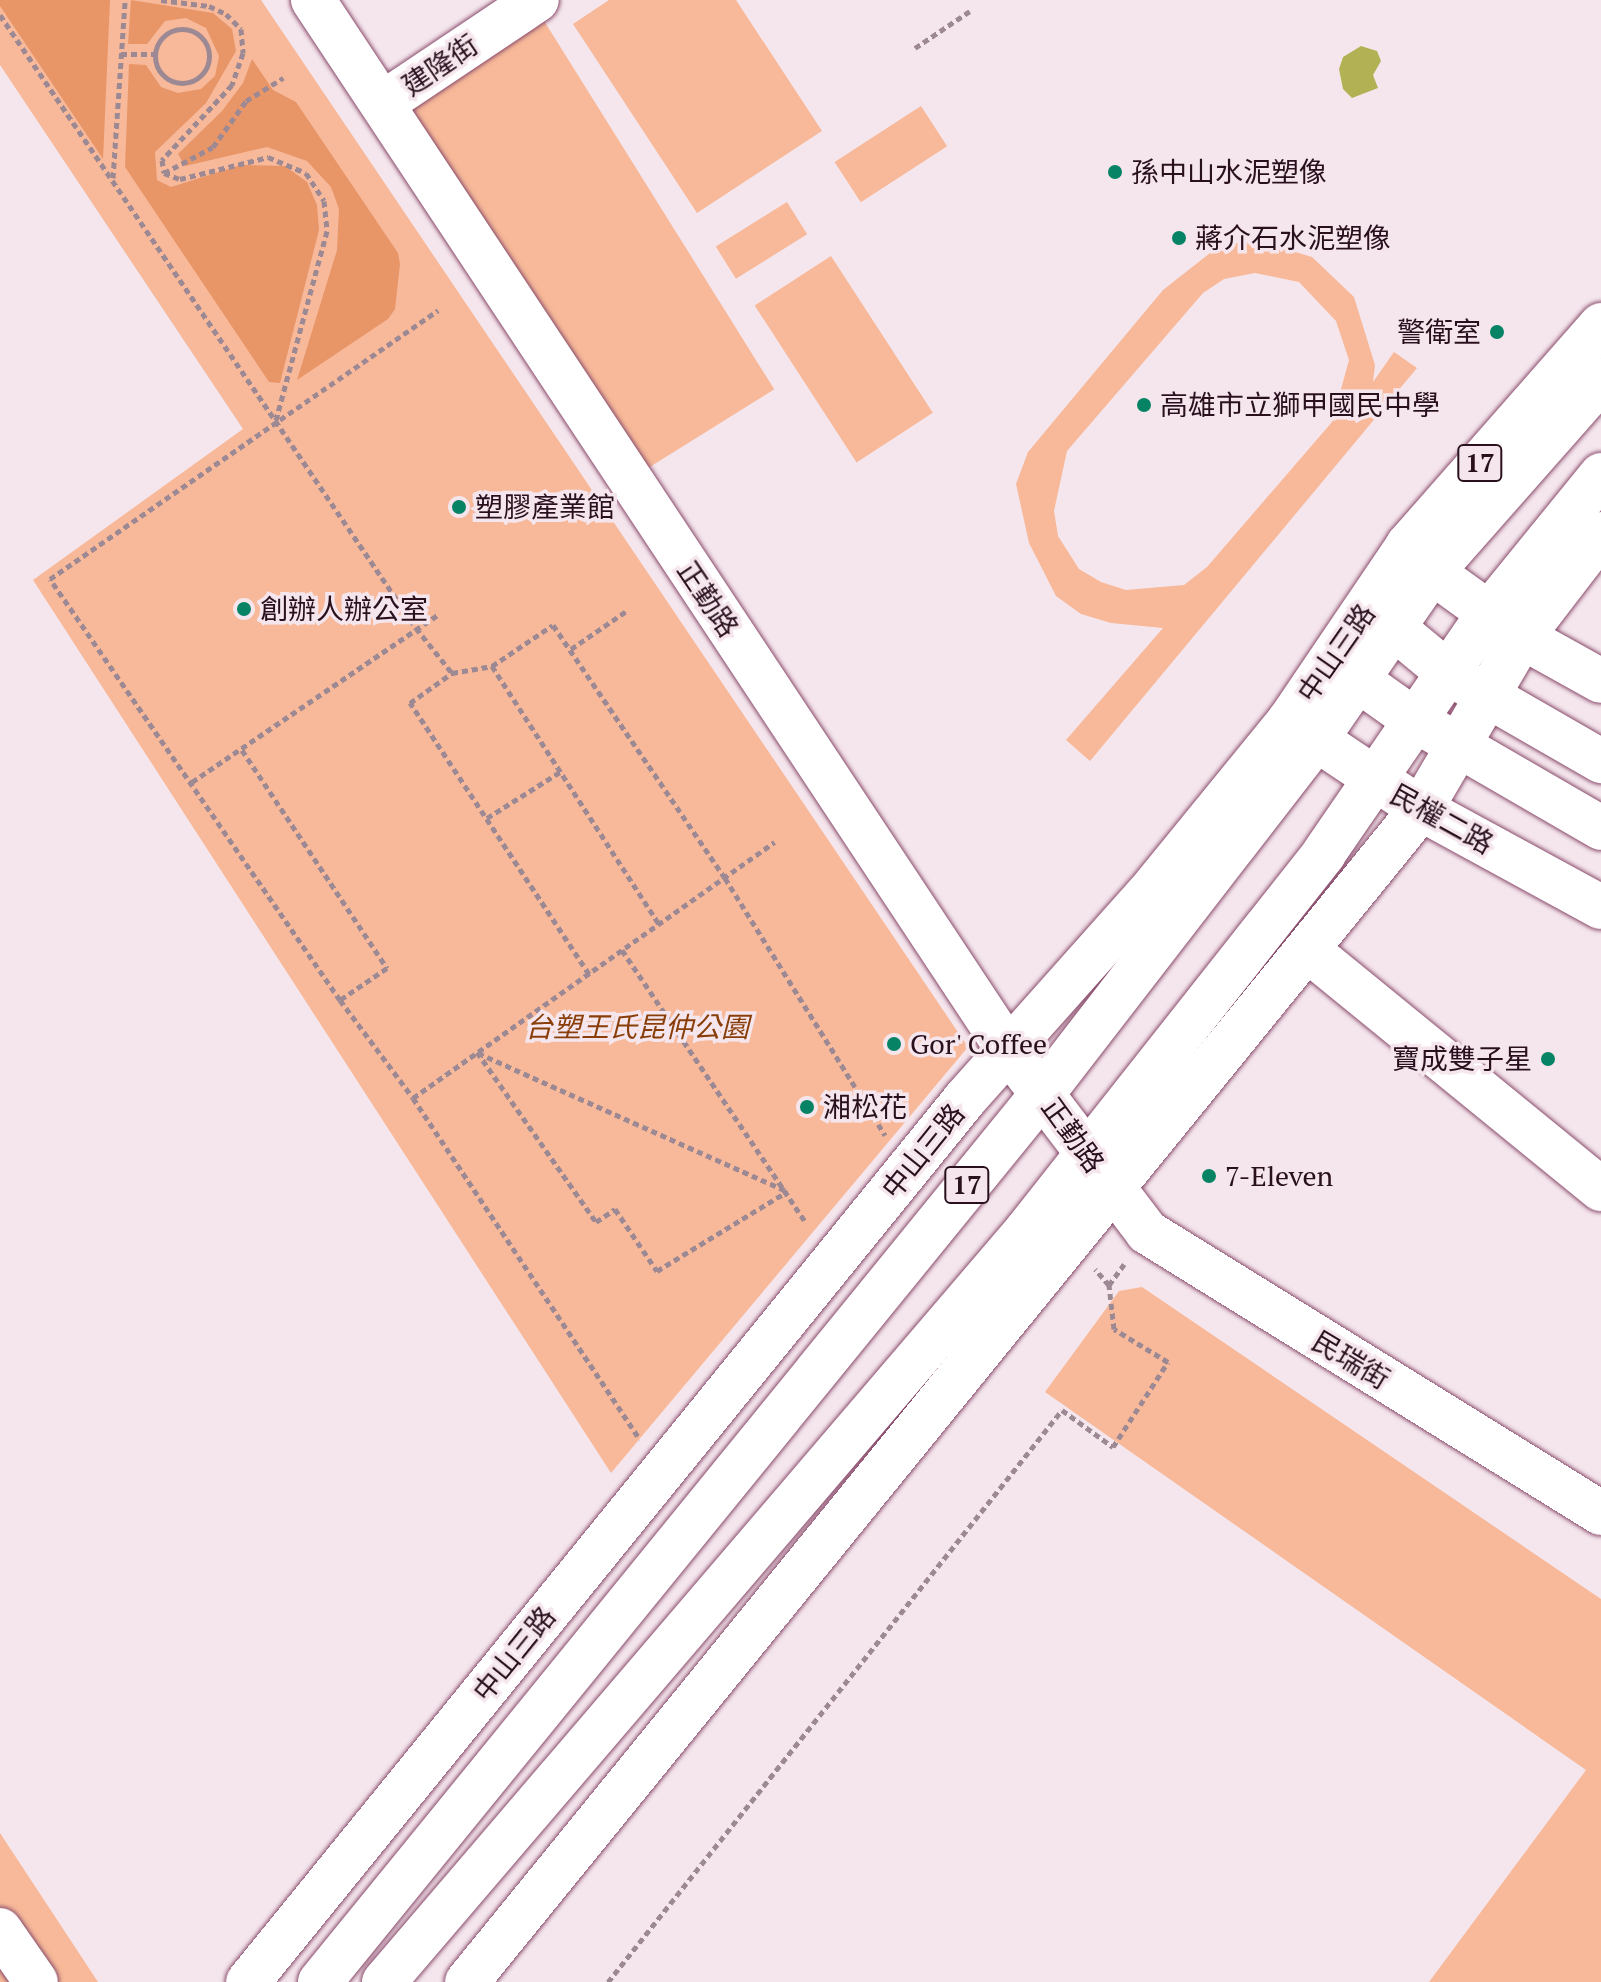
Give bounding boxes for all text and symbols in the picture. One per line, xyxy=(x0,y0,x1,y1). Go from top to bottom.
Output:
street label: 建隆街 xyxy=(396,28,484,102)
place label: 孫中山水泥塑像 xyxy=(1131,155,1327,189)
marker: 孫中山水泥塑像 xyxy=(1106,163,1124,181)
place label: 蔣介石水泥塑像 xyxy=(1195,221,1391,255)
marker: 蔣介石水泥塑像 xyxy=(1170,229,1188,247)
place label: 警衛室 xyxy=(1397,315,1481,349)
marker: 警衛室 xyxy=(1488,323,1506,341)
place label: 高雄市立獅甲國民中學 xyxy=(1160,388,1440,422)
marker: 高雄市立獅甲國民中學 xyxy=(1135,396,1153,414)
road number: 17 xyxy=(1456,441,1504,485)
place label: 塑膠產業館 xyxy=(475,490,615,524)
marker: 塑膠產業館 xyxy=(450,498,468,516)
street label: 正勤路 xyxy=(671,555,745,643)
place label: 創辦人辦公室 xyxy=(260,592,428,626)
street label: 中山三路 xyxy=(1290,597,1382,709)
marker: 創辦人辦公室 xyxy=(235,600,253,618)
street label: 民權二路 xyxy=(1385,777,1499,861)
park label: 台塑王氏昆仲公園 xyxy=(525,1010,749,1044)
place label: Gor' Coffee xyxy=(910,1027,1048,1061)
marker: Gor' Coffee xyxy=(885,1035,903,1053)
place label: 寶成雙子星 xyxy=(1392,1042,1532,1076)
marker: 寶成雙子星 xyxy=(1539,1050,1557,1068)
place label: 湘松花 xyxy=(823,1090,907,1124)
street label: 正勤路 xyxy=(1035,1091,1111,1179)
street label: 中山三路 xyxy=(875,1097,971,1205)
marker: 湘松花 xyxy=(798,1098,816,1116)
place label: 7-Eleven xyxy=(1225,1159,1333,1193)
road number: 17 xyxy=(943,1163,991,1207)
marker: 7-Eleven xyxy=(1200,1167,1218,1185)
street label: 民瑞街 xyxy=(1306,1324,1396,1396)
street label: 中山三路 xyxy=(466,1600,562,1708)

